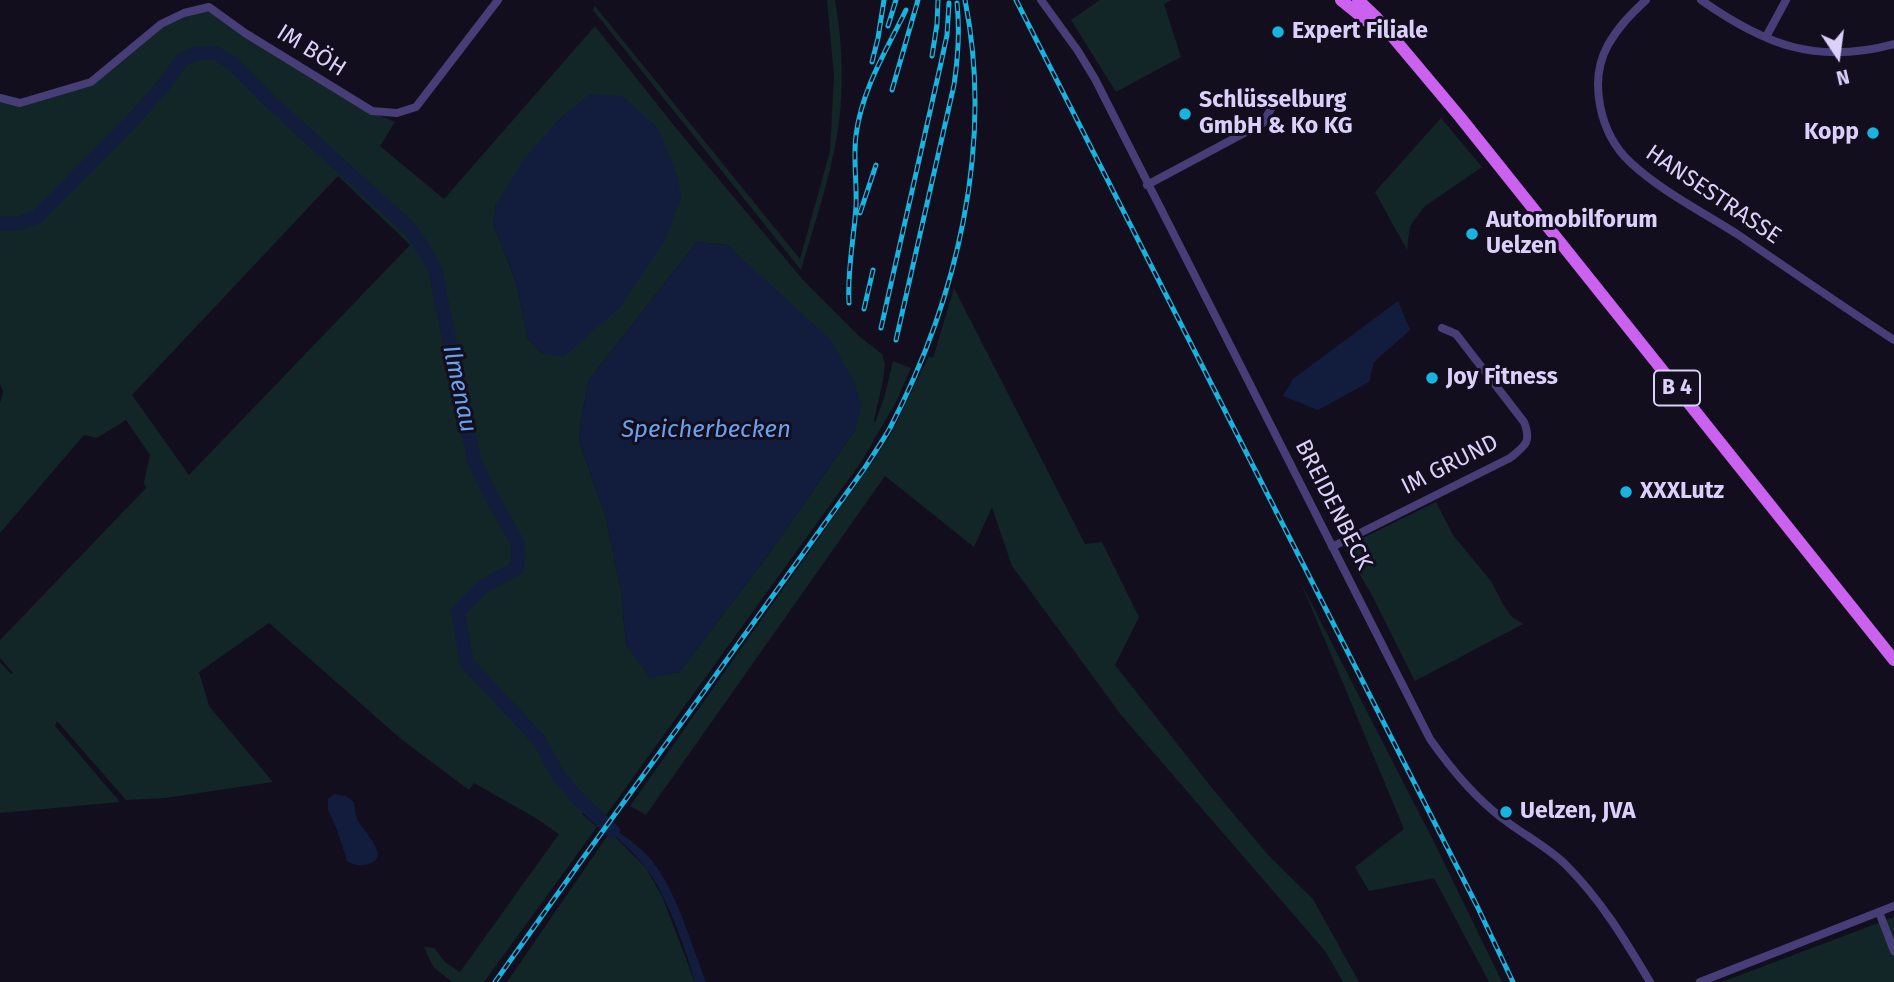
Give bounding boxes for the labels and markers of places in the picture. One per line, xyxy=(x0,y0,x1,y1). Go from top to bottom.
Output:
place label: Expert Filiale xyxy=(1292,18,1428,46)
marker: Expert Filiale xyxy=(1270,24,1286,40)
place label: Schlüsselburg GmbH & Ko KG xyxy=(1199,87,1353,141)
marker: Schlüsselburg GmbH & Ko KG xyxy=(1177,106,1193,122)
place label: Kopp xyxy=(1804,119,1859,147)
marker: Kopp xyxy=(1865,125,1881,141)
place label: Automobilforum Uelzen xyxy=(1486,207,1658,261)
marker: Automobilforum Uelzen xyxy=(1464,226,1480,242)
place label: Joy Fitness xyxy=(1446,364,1558,392)
marker: Joy Fitness xyxy=(1424,370,1440,386)
place label: XXXLutz xyxy=(1640,478,1724,506)
marker: XXXLutz xyxy=(1618,484,1634,500)
place label: Uelzen, JVA xyxy=(1520,798,1636,826)
marker: Uelzen, JVA xyxy=(1498,804,1514,820)

